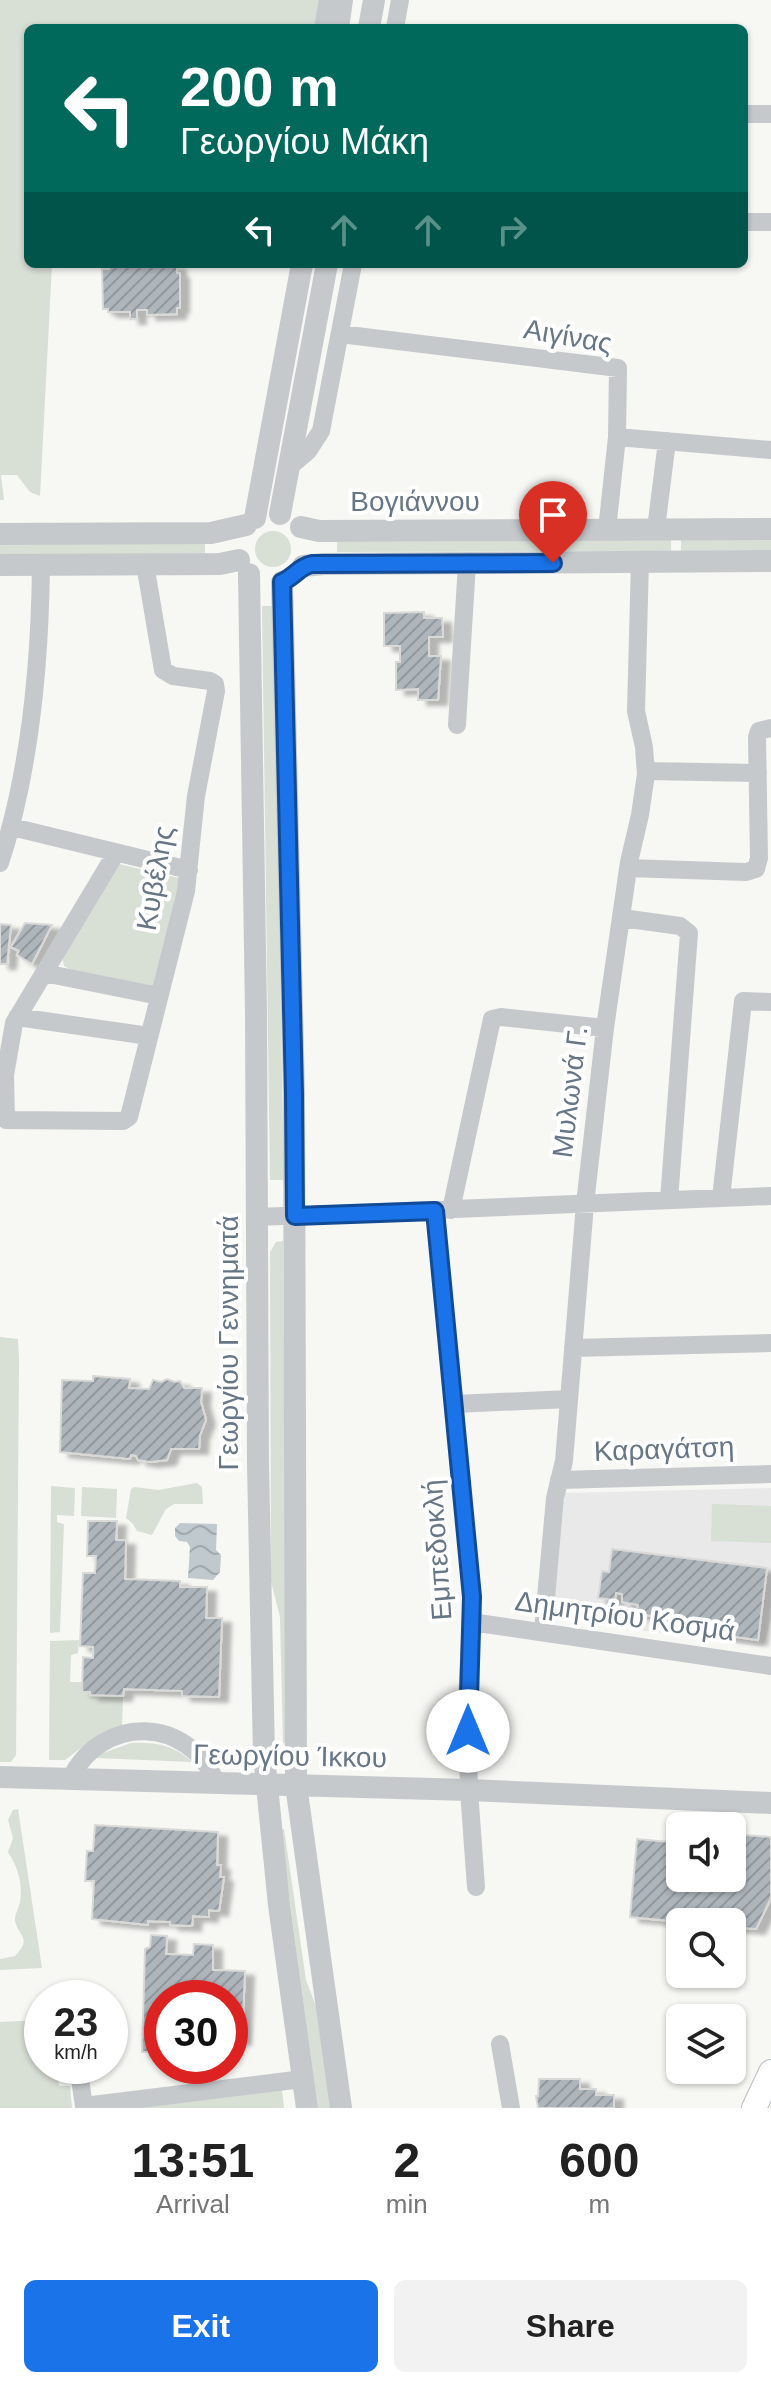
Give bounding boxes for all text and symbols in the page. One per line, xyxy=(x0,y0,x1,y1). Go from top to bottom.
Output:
text: 200 m xyxy=(180,55,339,118)
icon: left xyxy=(48,56,152,160)
text: Γεωργίου Μάκη xyxy=(180,121,429,162)
icon: left xyxy=(238,208,282,252)
icon: ahead xyxy=(322,208,366,252)
icon: ahead xyxy=(406,208,450,252)
icon: right xyxy=(490,208,534,252)
street label: Αιγίνας xyxy=(522,313,614,359)
pin xyxy=(519,481,587,563)
street label: Βογιάννου xyxy=(350,486,480,517)
icon: arrive xyxy=(531,493,575,537)
street label: Κυβέλης xyxy=(131,823,179,933)
street label: Μυλωνά Γ. xyxy=(547,1025,593,1159)
street label: Γεωργίου Γεννηματά xyxy=(213,1215,244,1471)
street label: Καραγάτση xyxy=(593,1431,735,1467)
street label: Εμπεδοκλή xyxy=(417,1478,457,1622)
street label: Δημητρίου Κοσμά xyxy=(513,1585,737,1647)
position arrow xyxy=(426,1689,510,1773)
street label: Γεωργίου Ίκκου xyxy=(193,1739,387,1773)
map controls xyxy=(666,1812,746,2084)
button: sound xyxy=(666,1812,746,1892)
button: search xyxy=(666,1908,746,1988)
speed limit sign: 30 xyxy=(144,1980,248,2084)
text: 23 xyxy=(54,2000,98,2044)
button: layers xyxy=(666,2004,746,2084)
text: km/h xyxy=(54,2041,98,2063)
text: 13:51 xyxy=(132,2134,254,2187)
text: 2 xyxy=(393,2134,420,2187)
text: 600 xyxy=(559,2134,639,2187)
text: Arrival xyxy=(156,2189,230,2219)
text: min xyxy=(386,2189,428,2219)
text: m xyxy=(589,2189,610,2219)
button: Exit xyxy=(24,2280,378,2372)
button: Share xyxy=(394,2280,747,2372)

